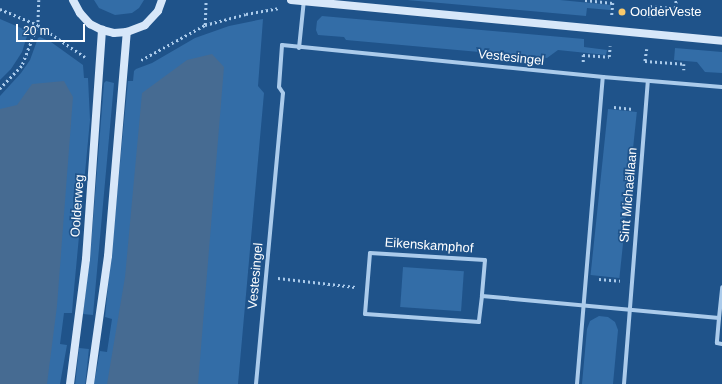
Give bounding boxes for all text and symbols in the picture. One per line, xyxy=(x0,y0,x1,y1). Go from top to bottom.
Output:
place label: OolderVeste xyxy=(630,4,702,20)
marker: OolderVeste xyxy=(617,7,627,17)
scale bar xyxy=(18,16,87,42)
text: 20 m xyxy=(23,24,50,38)
street label: Vestesingel xyxy=(477,47,545,69)
street label: Sint Michaëllaan xyxy=(617,147,641,243)
street label: Oolderweg xyxy=(68,174,88,238)
street label: Eikenskamphof xyxy=(384,235,474,257)
street label: Vestesingel xyxy=(245,242,267,310)

